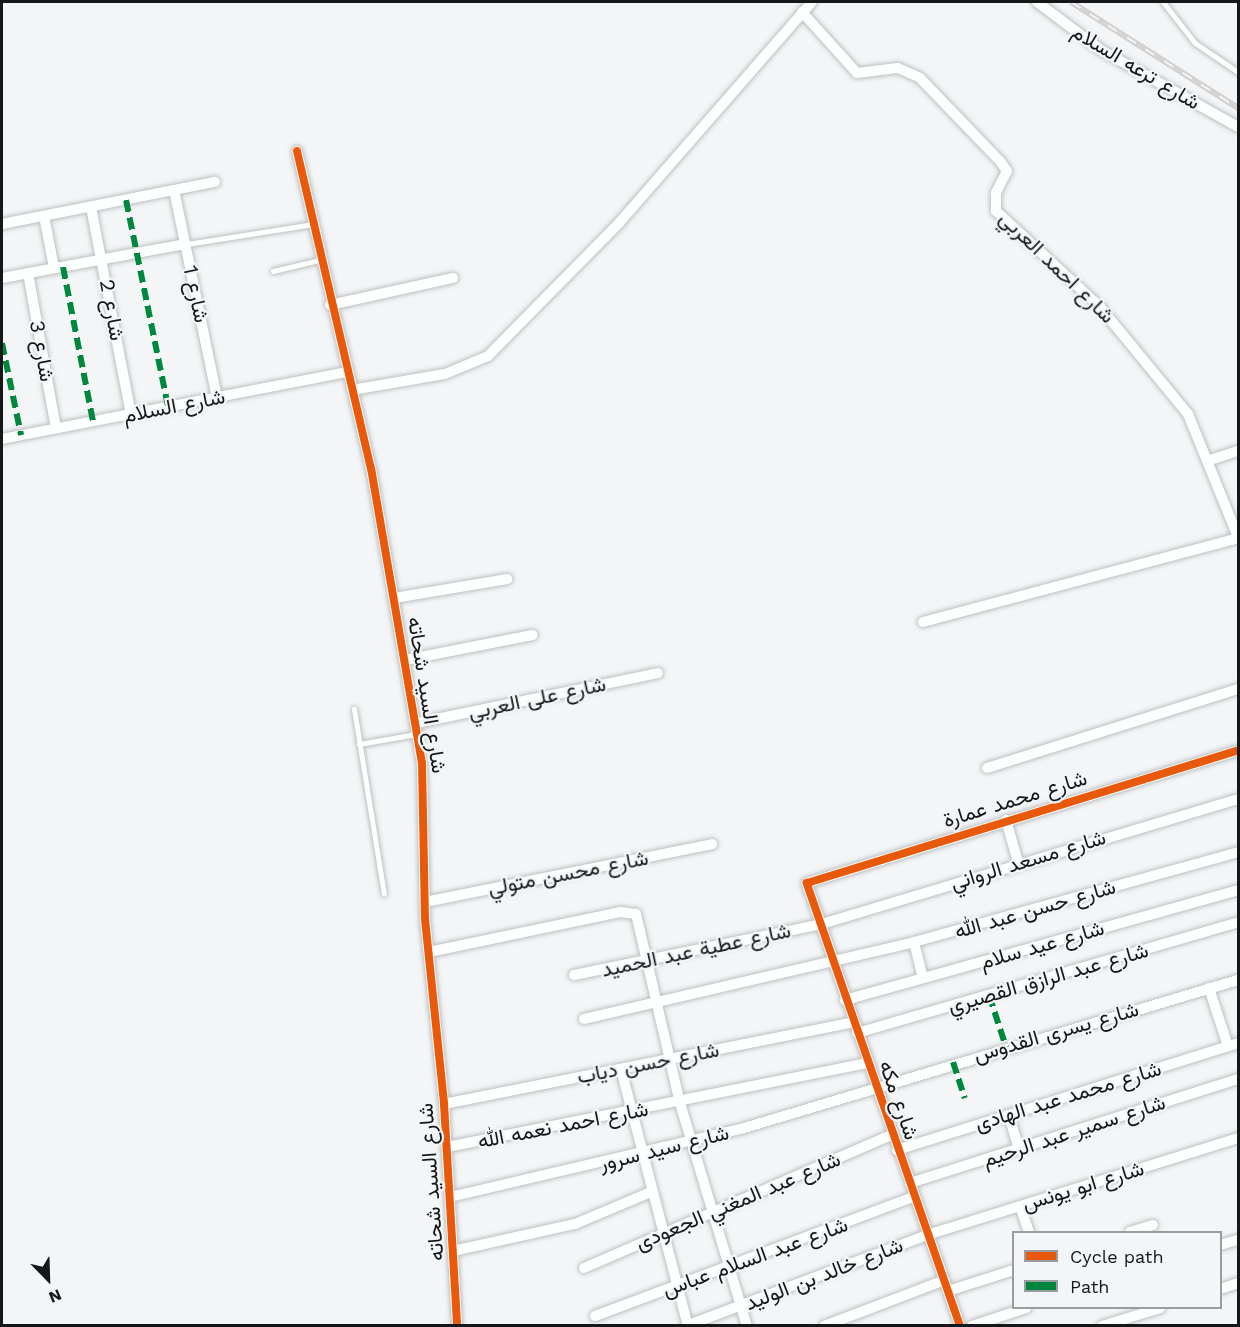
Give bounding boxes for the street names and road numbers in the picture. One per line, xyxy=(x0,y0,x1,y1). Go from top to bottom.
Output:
street label: شارع ترعه السلام xyxy=(1067,19,1205,115)
street label: شارع احمد العربي xyxy=(994,205,1120,329)
street label: شارع 1 xyxy=(178,263,214,325)
street label: شارع 2 xyxy=(94,277,130,343)
street label: شارع 3 xyxy=(24,318,60,384)
street label: شارع السلام xyxy=(121,384,227,428)
street label: شارع السيد شحاته xyxy=(402,615,452,775)
street label: شارع على العربي xyxy=(466,671,608,725)
street label: شارع محمد عمارة xyxy=(940,765,1090,833)
street label: شارع مسعد الرواني xyxy=(947,824,1109,896)
street label: شارع محسن متولي xyxy=(486,845,650,901)
street label: شارع حسن عبد الله xyxy=(952,874,1118,944)
street label: شارع عيد سلام xyxy=(977,915,1107,975)
street label: شارع عطية عبد الحميد xyxy=(599,918,793,982)
street label: شارع عبد الرازق القصيري xyxy=(945,937,1151,1019)
street label: شارع يسرى القدوس xyxy=(971,996,1141,1068)
street label: شارع حسن دياب xyxy=(575,1037,721,1089)
street label: شارع محمد عبد الهادى xyxy=(972,1056,1164,1136)
street label: شارع مكه xyxy=(874,1057,924,1143)
street label: شارع سمير عبد الرحيم xyxy=(979,1090,1169,1172)
street label: شارع احمد نعمه الله xyxy=(476,1096,650,1154)
street label: شارع السيد شحاته xyxy=(413,1102,449,1262)
street label: شارع سيد سرور xyxy=(597,1120,731,1176)
street label: شارع عبد المغني الجعودى xyxy=(632,1146,844,1256)
street label: شارع ابو يونس xyxy=(1019,1156,1147,1216)
street label: شارع عبد السلام عباس xyxy=(659,1212,851,1302)
street label: شارع خالد بن الوليد xyxy=(742,1232,906,1316)

